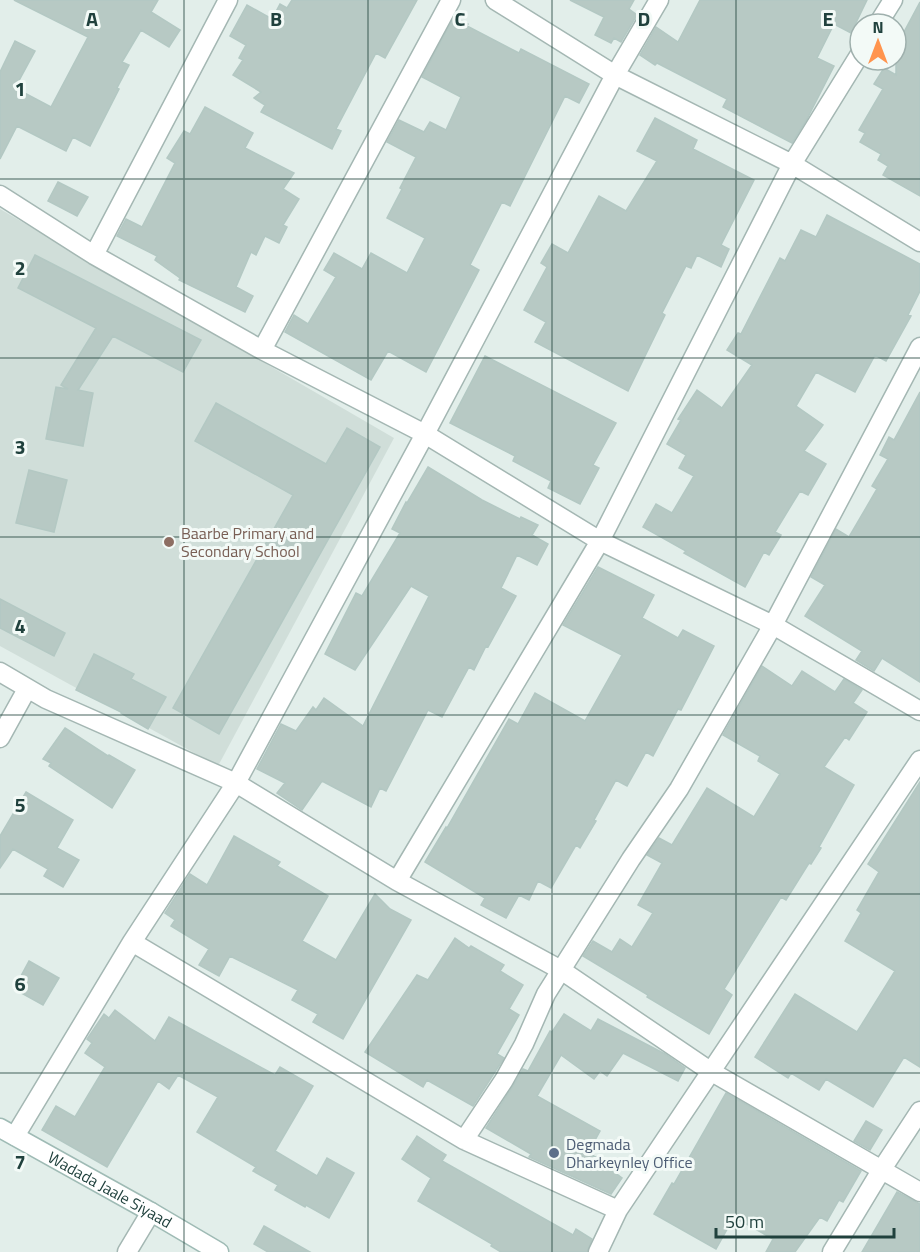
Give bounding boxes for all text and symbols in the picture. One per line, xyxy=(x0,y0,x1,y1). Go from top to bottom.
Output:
text: A xyxy=(86,3,98,34)
text: B xyxy=(270,3,282,34)
text: C xyxy=(455,3,466,34)
text: D xyxy=(638,3,650,34)
text: E xyxy=(822,3,834,34)
north arrow xyxy=(848,12,908,72)
text: N xyxy=(872,15,884,39)
text: 1 xyxy=(14,73,26,104)
text: 2 xyxy=(14,252,26,283)
text: 3 xyxy=(14,431,26,462)
place label: Baarbe Primary and Secondary School xyxy=(181,521,314,563)
marker: Baarbe Primary and Secondary School xyxy=(162,535,176,549)
text: 4 xyxy=(14,610,26,641)
text: 5 xyxy=(14,789,26,820)
text: 6 xyxy=(14,968,26,999)
place label: Degmada Dharkeynley Office xyxy=(566,1132,693,1174)
street label: Wadada Jaale Siyaad xyxy=(44,1145,177,1234)
text: 7 xyxy=(14,1146,26,1177)
marker: Degmada Dharkeynley Office xyxy=(547,1146,561,1160)
scale bar xyxy=(716,1201,894,1239)
text: 50 m xyxy=(725,1208,764,1235)

